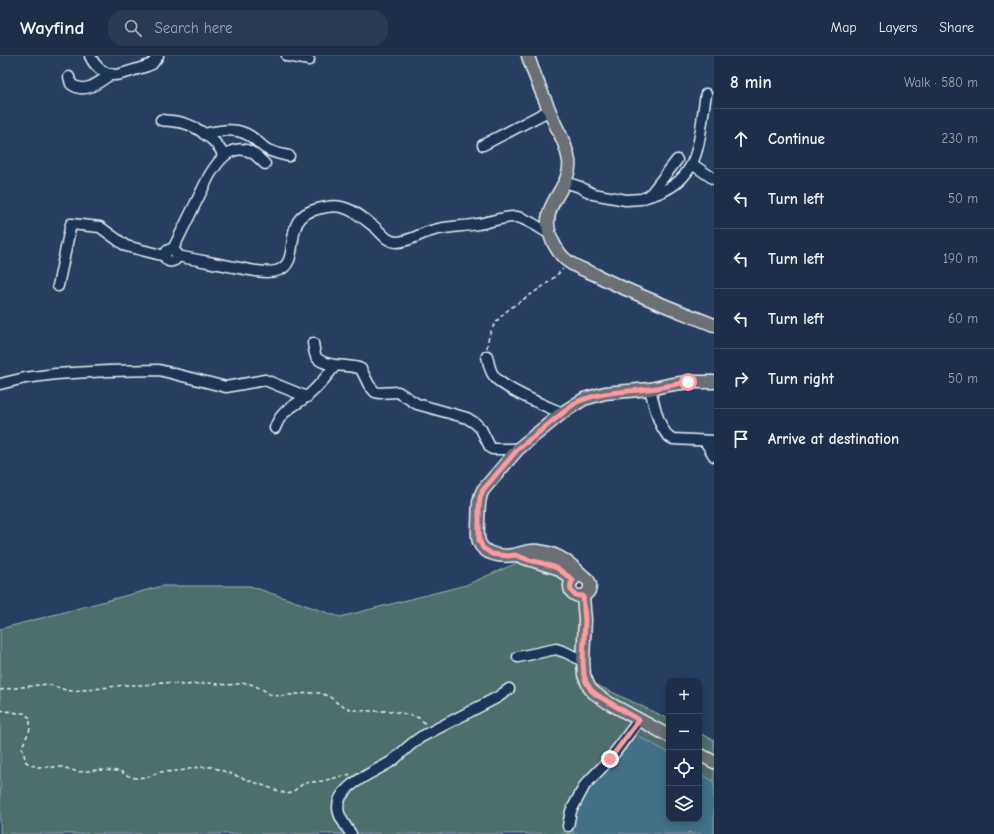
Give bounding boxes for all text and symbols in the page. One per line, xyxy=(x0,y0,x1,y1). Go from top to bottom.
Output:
search box xyxy=(108,10,388,46)
text: Wayfind xyxy=(20,17,84,39)
icon: search xyxy=(122,17,144,39)
text: Search here xyxy=(154,19,233,37)
text: Map xyxy=(830,19,857,36)
text: Layers xyxy=(879,19,917,36)
text: Share xyxy=(939,19,974,36)
text: 8 min xyxy=(730,73,772,92)
text: Walk · 580 m xyxy=(904,75,978,90)
icon: ahead xyxy=(730,128,752,150)
text: Continue xyxy=(768,130,825,148)
text: 230 m xyxy=(942,131,978,146)
icon: left xyxy=(730,188,752,210)
text: Turn left xyxy=(768,190,824,208)
text: 50 m xyxy=(948,191,978,206)
icon: left xyxy=(730,248,752,270)
text: Turn left xyxy=(768,250,824,268)
text: 190 m xyxy=(943,251,978,266)
icon: left xyxy=(730,308,752,330)
text: Turn left xyxy=(768,310,824,328)
text: 60 m xyxy=(948,311,978,326)
icon: right xyxy=(730,368,752,390)
text: Turn right xyxy=(768,370,834,388)
text: 50 m xyxy=(948,371,978,386)
route start xyxy=(679,373,697,391)
icon: arrive xyxy=(730,428,752,450)
text: Arrive at destination xyxy=(768,430,899,448)
map controls xyxy=(666,678,702,822)
button: + xyxy=(666,678,702,714)
button: − xyxy=(666,714,702,750)
route end xyxy=(601,750,619,768)
button: locate xyxy=(666,750,702,786)
button: layers xyxy=(666,786,702,822)

